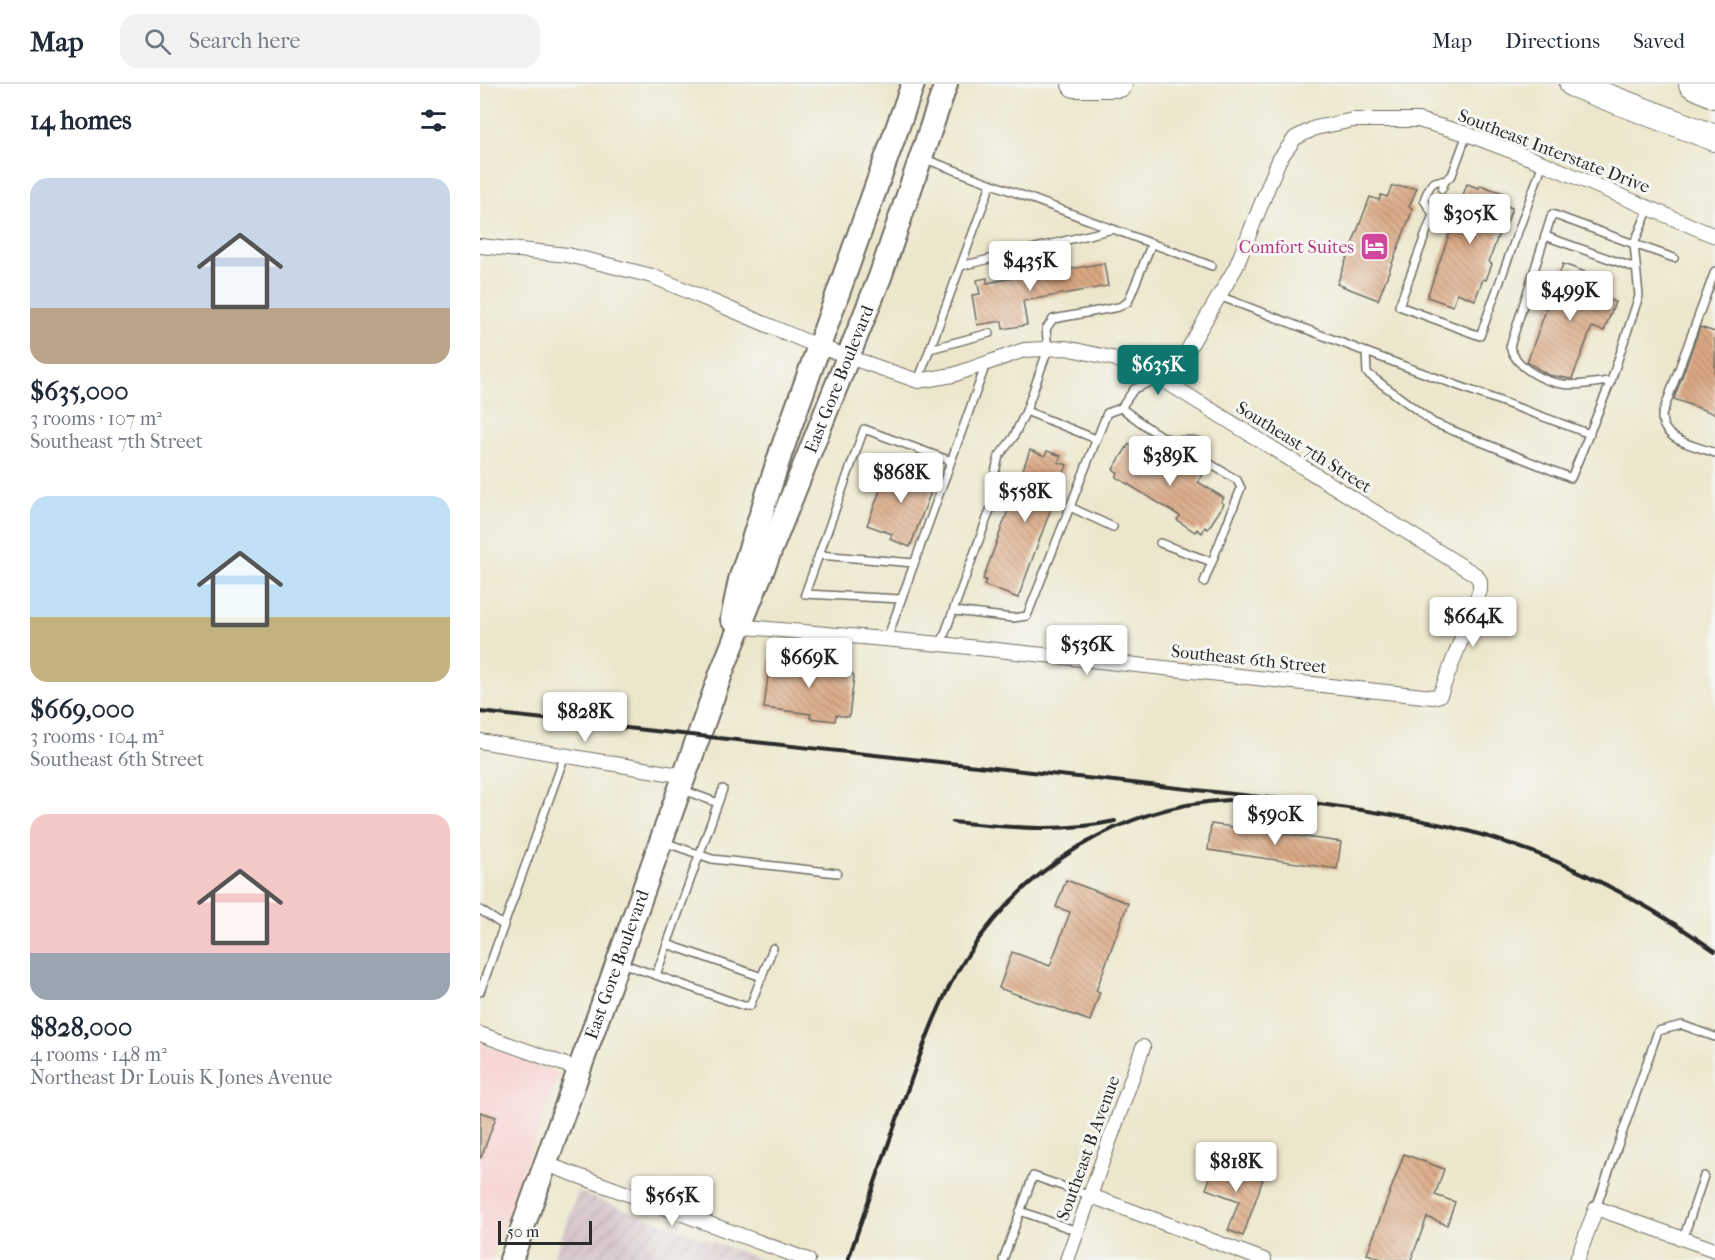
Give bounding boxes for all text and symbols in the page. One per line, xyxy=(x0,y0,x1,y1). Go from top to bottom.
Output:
search box xyxy=(120,14,540,68)
text: Map xyxy=(30,25,84,58)
icon: search xyxy=(141,25,174,58)
text: Search here xyxy=(189,28,300,54)
text: Map xyxy=(1432,29,1472,53)
text: Directions xyxy=(1505,29,1600,53)
text: Saved xyxy=(1633,29,1685,53)
icon: filters xyxy=(417,104,450,137)
text: 14 homes xyxy=(30,105,132,136)
street label: Southeast Interstate Drive xyxy=(1455,105,1653,198)
pin: $305K xyxy=(1428,194,1512,245)
text: $305K xyxy=(1443,202,1497,225)
icon: home xyxy=(186,217,294,325)
hotel icon: Comfort Suites xyxy=(1359,231,1391,263)
place label: Comfort Suites xyxy=(1239,237,1354,258)
pin: $435K xyxy=(988,241,1072,292)
text: $435K xyxy=(1003,249,1057,272)
pin: $499K xyxy=(1528,271,1612,322)
text: $499K xyxy=(1541,279,1599,302)
street label: East Gore Boulevard xyxy=(800,302,879,456)
pin: $635K xyxy=(1116,345,1200,396)
text: $635K xyxy=(1131,353,1185,376)
text: $635,000 xyxy=(30,376,129,407)
street label: Southeast 7th Street xyxy=(1232,397,1376,498)
text: 3 rooms · 107 m² xyxy=(30,407,162,430)
text: Southeast 7th Street xyxy=(30,430,203,453)
pin: $389K xyxy=(1128,436,1212,487)
text: $389K xyxy=(1143,444,1197,467)
pin: $868K xyxy=(859,453,943,504)
text: $868K xyxy=(873,461,929,484)
pin: $558K xyxy=(983,472,1067,523)
text: $558K xyxy=(999,480,1051,503)
icon: home xyxy=(186,535,294,643)
pin: $664K xyxy=(1431,597,1515,648)
text: $664K xyxy=(1444,605,1502,628)
pin: $536K xyxy=(1045,625,1129,676)
text: $536K xyxy=(1060,633,1114,656)
pin: $669K xyxy=(767,638,851,689)
street label: Southeast 6th Street xyxy=(1170,641,1328,678)
text: $669K xyxy=(780,646,838,669)
pin: $828K xyxy=(543,692,627,743)
text: $669,000 xyxy=(30,694,135,725)
text: $828K xyxy=(557,700,613,723)
text: 3 rooms · 104 m² xyxy=(30,725,164,748)
text: Southeast 6th Street xyxy=(30,748,204,771)
pin: $590K xyxy=(1233,795,1317,846)
text: $590K xyxy=(1247,803,1303,826)
icon: home xyxy=(186,853,294,961)
street label: East Gore Boulevard xyxy=(581,887,654,1042)
text: $828,000 xyxy=(30,1012,132,1043)
text: 4 rooms · 148 m² xyxy=(30,1043,167,1066)
text: Northeast Dr Louis K Jones Avenue xyxy=(30,1066,332,1089)
street label: Southeast B Avenue xyxy=(1052,1073,1124,1223)
pin: $818K xyxy=(1194,1142,1278,1193)
text: $818K xyxy=(1210,1150,1262,1173)
pin: $565K xyxy=(630,1176,714,1227)
text: $565K xyxy=(645,1184,699,1207)
scale bar xyxy=(498,1218,592,1246)
text: 50 m xyxy=(507,1222,539,1241)

